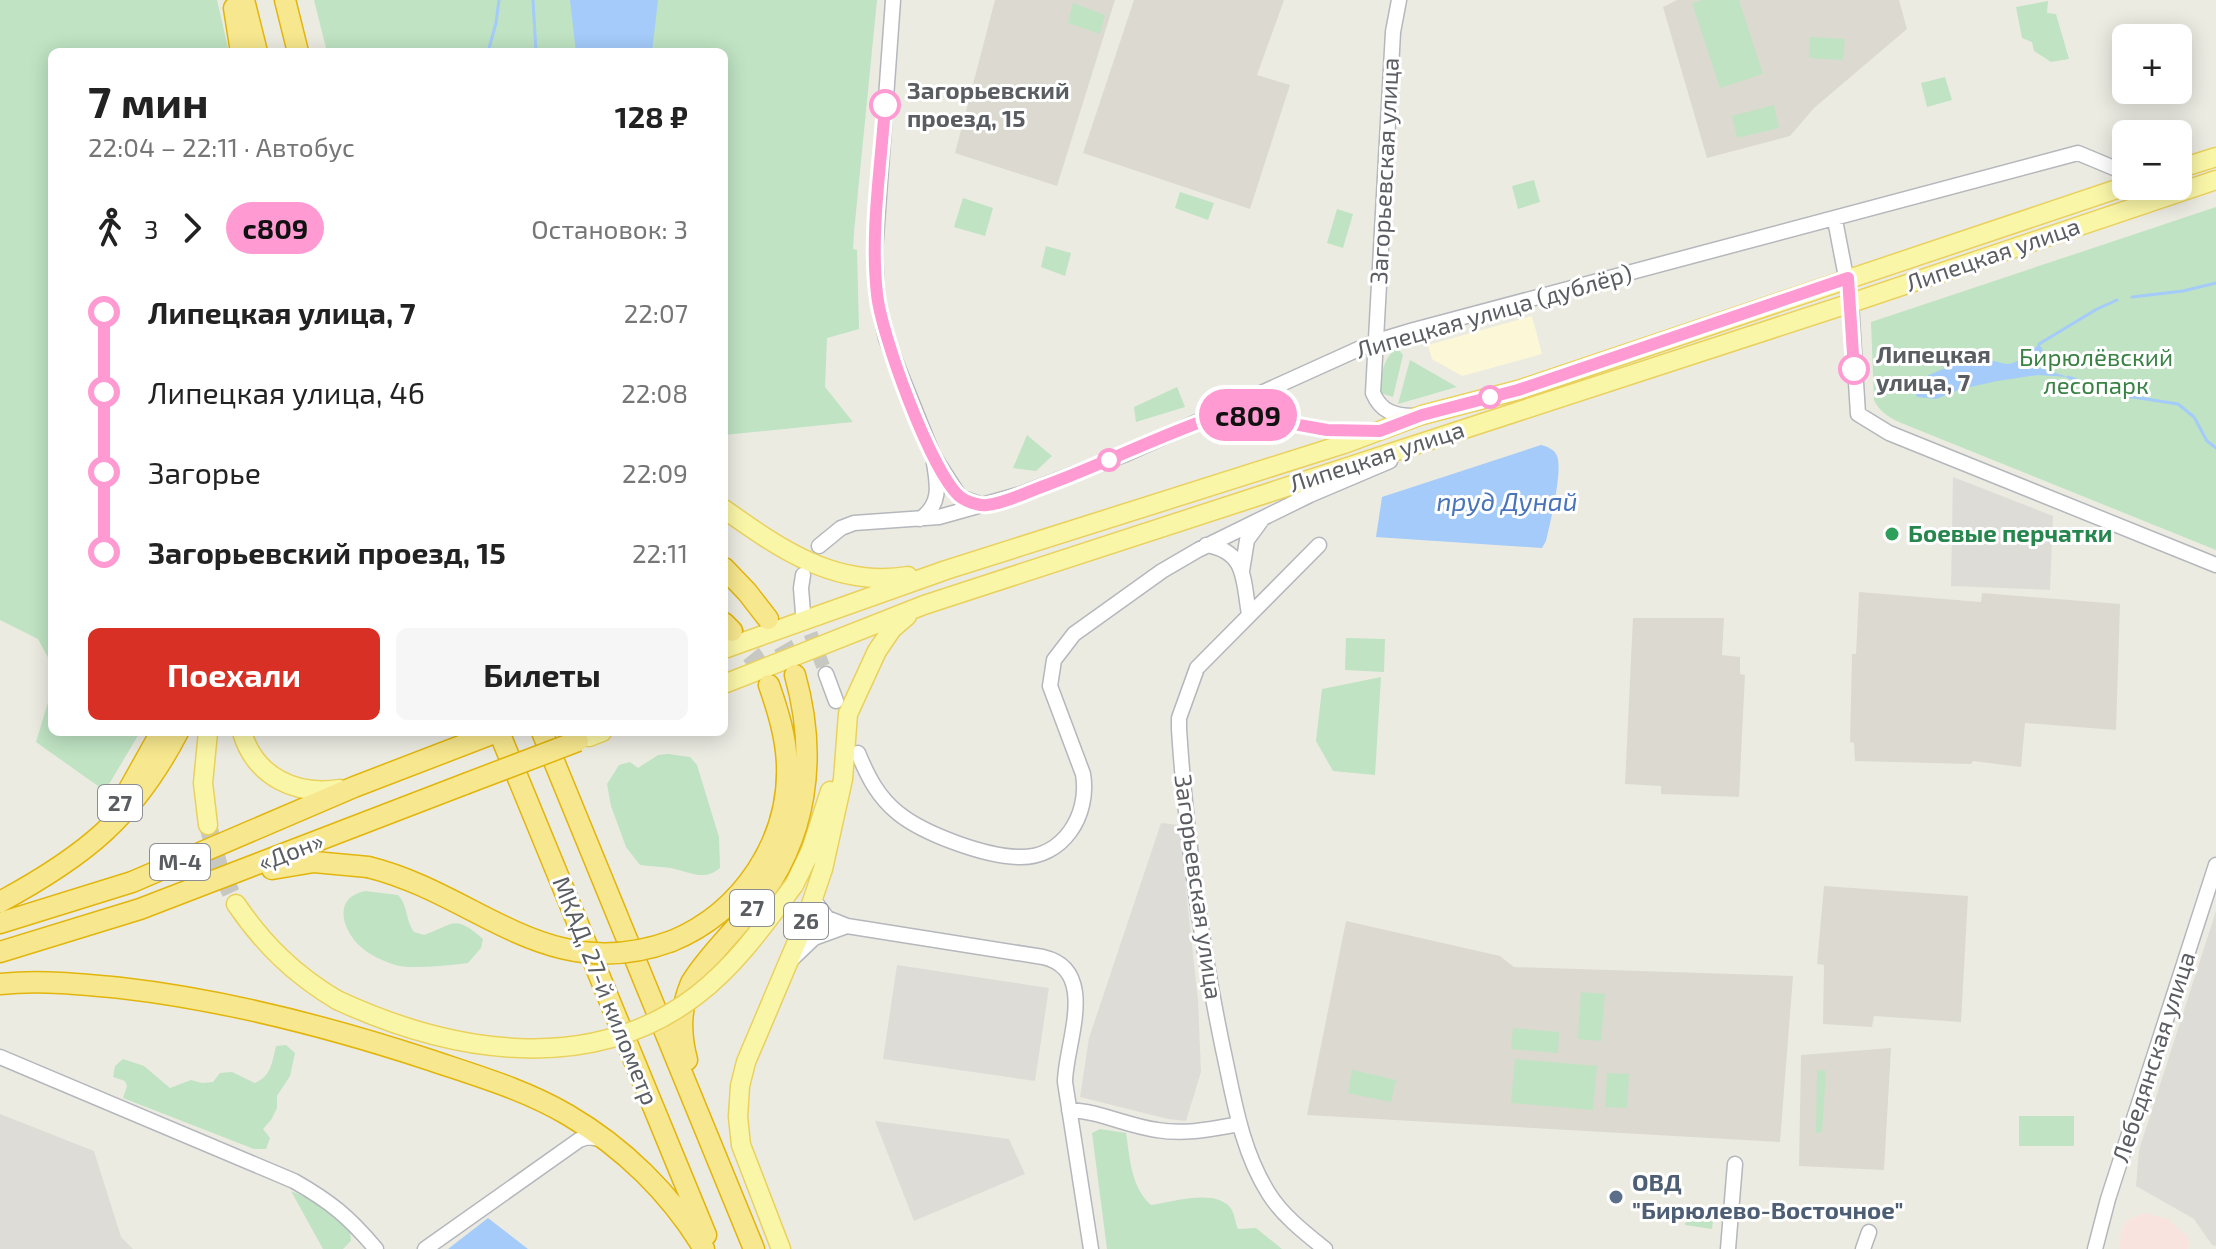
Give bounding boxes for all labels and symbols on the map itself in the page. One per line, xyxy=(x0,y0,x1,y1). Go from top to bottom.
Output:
street label: Загорьевская улица xyxy=(1363,57,1405,285)
place label: Загорьевский проезд, 15 xyxy=(907,75,1070,132)
marker: Загорьевский проезд, 15 xyxy=(870,90,900,120)
street label: Липецкая улица xyxy=(1902,210,2084,298)
street label: Липецкая улица (дублёр) xyxy=(1352,257,1635,365)
place label: Липецкая улица, 7 xyxy=(1876,339,1991,396)
park label: Бирюлёвский лесопарк xyxy=(2019,342,2173,399)
marker: Липецкая улица, 7 xyxy=(1839,354,1869,384)
unlabelled marker xyxy=(1479,386,1501,408)
line badge: с809 xyxy=(1192,389,1304,441)
street label: Липецкая улица xyxy=(1285,414,1468,498)
unlabelled marker xyxy=(1098,449,1120,471)
water label: пруд Дунай xyxy=(1436,485,1578,516)
place label: Боевые перчатки xyxy=(1908,518,2112,547)
marker: Боевые перчатки xyxy=(1883,525,1901,543)
street label: Загорьевская улица xyxy=(1168,772,1230,1001)
road number: 27 xyxy=(98,785,142,821)
street label: «Дон» xyxy=(254,825,327,876)
road number: М-4 xyxy=(150,844,210,880)
street label: МКАД, 27-й километр xyxy=(547,872,665,1109)
road number: 27 xyxy=(730,890,774,926)
road number: 26 xyxy=(784,903,828,939)
street label: Лебедянская улица xyxy=(2105,948,2201,1166)
place label: ОВД "Бирюлево-Восточное" xyxy=(1632,1167,1904,1224)
marker: ОВД "Бирюлево-Восточное" xyxy=(1607,1188,1625,1206)

